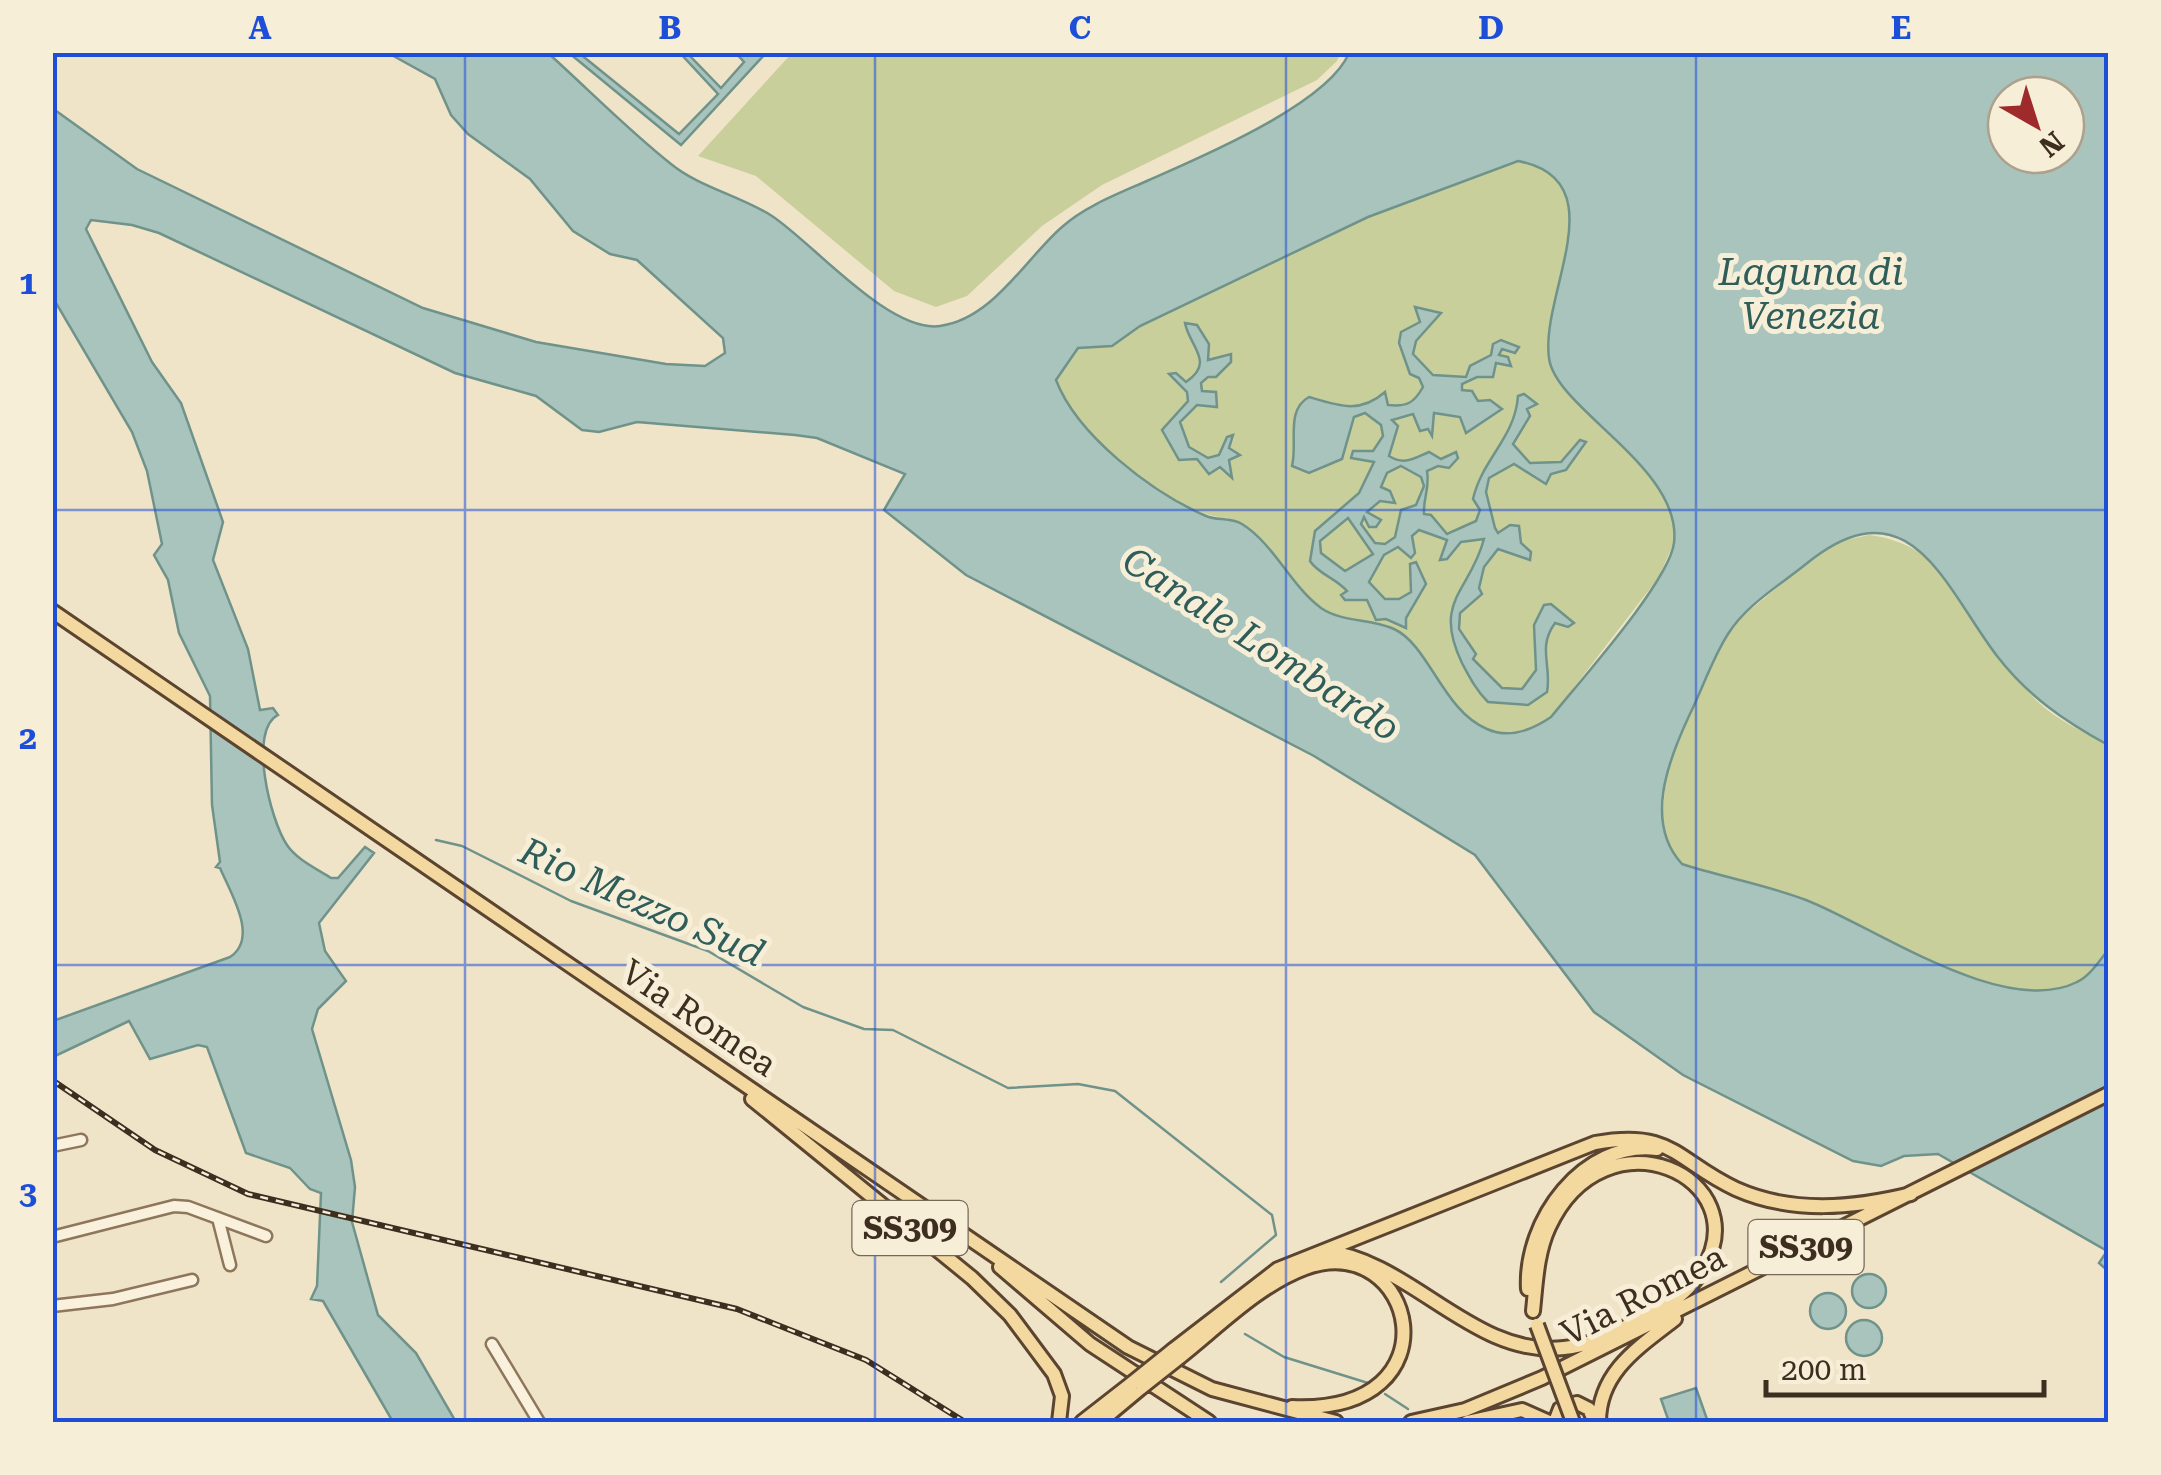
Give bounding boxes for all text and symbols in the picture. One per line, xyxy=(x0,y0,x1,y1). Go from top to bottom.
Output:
text: A xyxy=(248,9,272,47)
text: B xyxy=(658,9,682,47)
text: C xyxy=(1069,9,1091,47)
text: D xyxy=(1478,9,1504,47)
text: E xyxy=(1891,9,1911,47)
north arrow xyxy=(1986,75,2086,175)
text: N xyxy=(2033,124,2070,164)
water label: Laguna di Venezia xyxy=(1718,250,1903,338)
text: 1 xyxy=(19,264,37,302)
water label: Canale Lombardo xyxy=(1114,538,1408,750)
text: 2 xyxy=(19,719,37,757)
water label: Rio Mezzo Sud xyxy=(512,828,771,976)
street label: Via Romea xyxy=(613,951,784,1085)
text: 3 xyxy=(19,1174,37,1212)
road number: SS309 xyxy=(852,1201,968,1255)
road number: SS309 xyxy=(1748,1220,1864,1274)
street label: Via Romea xyxy=(1554,1237,1732,1354)
scale bar xyxy=(1766,1335,2044,1397)
text: 200 m xyxy=(1781,1352,1866,1387)

